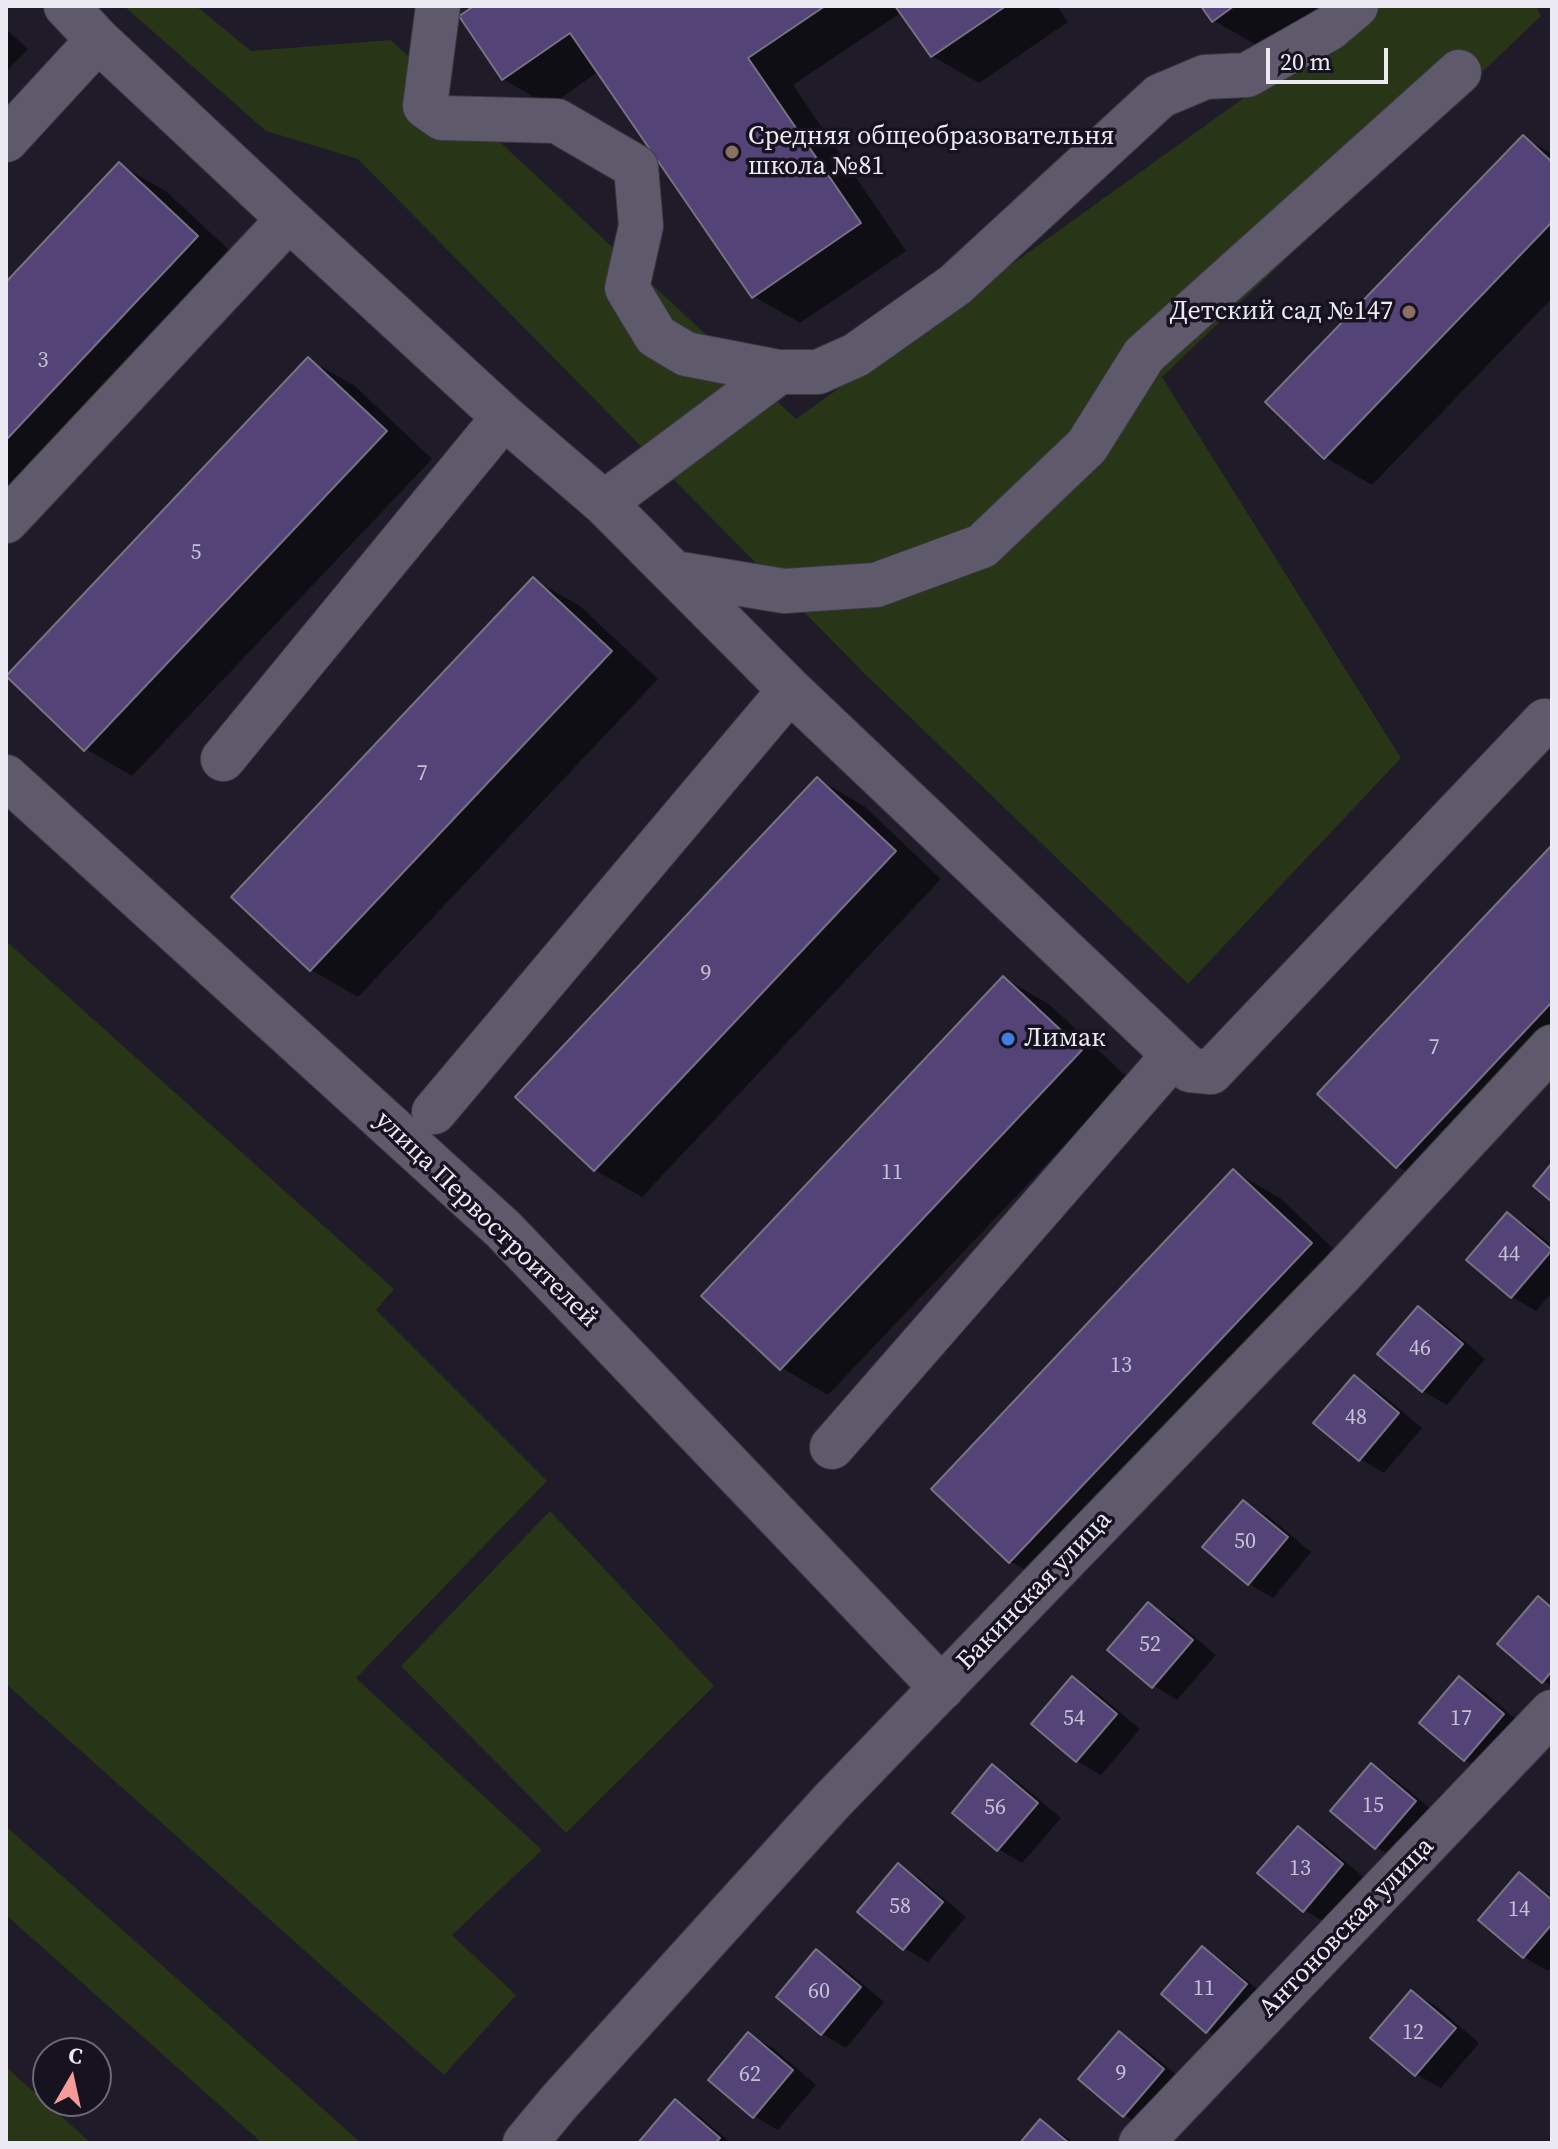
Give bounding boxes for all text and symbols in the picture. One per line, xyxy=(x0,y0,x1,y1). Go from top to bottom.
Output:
scale bar xyxy=(1270,32,1392,82)
text: 20 m xyxy=(1280,45,1331,78)
place label: Средняя общеобразовательня школа №81 xyxy=(748,121,1114,182)
marker: Средняя общеобразовательня школа №81 xyxy=(723,143,741,161)
place label: Детский сад №147 xyxy=(1170,296,1393,328)
marker: Детский сад №147 xyxy=(1400,303,1418,321)
house number: 3 xyxy=(38,348,48,374)
house number: 5 xyxy=(191,540,201,566)
house number: 7 xyxy=(417,761,427,787)
house number: 9 xyxy=(701,961,711,987)
place label: Лимак xyxy=(1024,1023,1106,1055)
marker: Лимак xyxy=(999,1030,1017,1048)
house number: 7 xyxy=(1429,1035,1439,1061)
street label: улица Первостроителей xyxy=(368,1105,604,1335)
house number: 11 xyxy=(881,1160,903,1186)
house number: 44 xyxy=(1498,1242,1520,1268)
house number: 46 xyxy=(1409,1336,1431,1362)
house number: 13 xyxy=(1110,1353,1132,1379)
house number: 48 xyxy=(1345,1405,1367,1431)
street label: Бакинская улица xyxy=(951,1505,1119,1677)
house number: 50 xyxy=(1234,1529,1256,1555)
house number: 52 xyxy=(1139,1632,1161,1658)
house number: 54 xyxy=(1063,1706,1085,1732)
house number: 17 xyxy=(1450,1706,1472,1732)
house number: 15 xyxy=(1362,1793,1384,1819)
house number: 56 xyxy=(984,1795,1006,1821)
street label: Антоновская улица xyxy=(1253,1831,1441,2025)
house number: 13 xyxy=(1289,1856,1311,1882)
house number: 58 xyxy=(889,1894,911,1920)
house number: 14 xyxy=(1508,1897,1530,1923)
house number: 11 xyxy=(1193,1976,1215,2002)
house number: 60 xyxy=(808,1979,830,2005)
house number: 12 xyxy=(1402,2020,1424,2046)
north arrow xyxy=(32,2037,112,2117)
text: С xyxy=(66,2039,85,2071)
house number: 9 xyxy=(1116,2061,1126,2087)
house number: 62 xyxy=(739,2062,761,2088)

